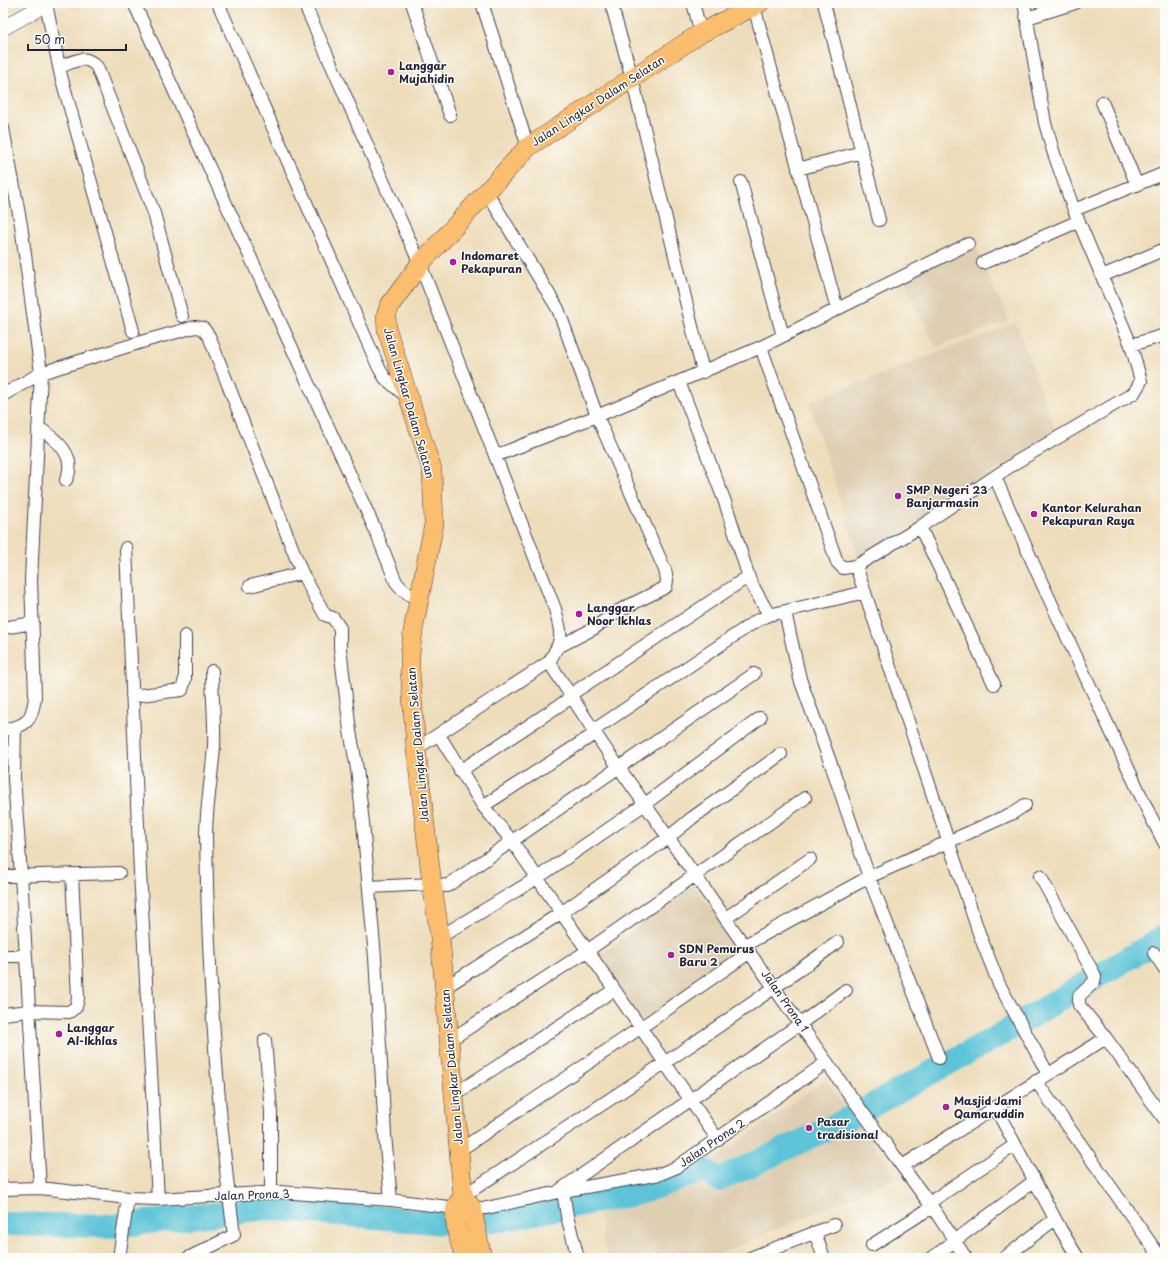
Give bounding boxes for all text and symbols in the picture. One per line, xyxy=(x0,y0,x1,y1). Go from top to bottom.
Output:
scale bar xyxy=(28,26,126,52)
text: 50 m xyxy=(34,30,65,48)
street label: Jalan Lingkar Dalam Selatan xyxy=(528,51,668,150)
place label: Langgar Mujahidin xyxy=(399,57,454,87)
marker: Langgar Mujahidin xyxy=(386,67,396,77)
place label: Indomaret Pekapuran xyxy=(461,247,522,277)
marker: Indomaret Pekapuran xyxy=(448,257,458,267)
street label: Jalan Lingkar Dalam Selatan xyxy=(380,325,439,480)
place label: SMP Negeri 23 Banjarmasin xyxy=(906,481,987,511)
marker: SMP Negeri 23 Banjarmasin xyxy=(893,491,903,501)
place label: Kantor Kelurahan Pekapuran Raya xyxy=(1042,499,1142,529)
marker: Kantor Kelurahan Pekapuran Raya xyxy=(1029,509,1039,519)
place label: Langgar Noor Ikhlas xyxy=(587,599,651,629)
marker: Langgar Noor Ikhlas xyxy=(574,609,584,619)
street label: Jalan Lingkar Dalam Selatan xyxy=(402,667,433,824)
place label: SDN Pemurus Baru 2 xyxy=(679,940,755,970)
marker: SDN Pemurus Baru 2 xyxy=(666,950,676,960)
street label: Jalan Prona 1 xyxy=(758,966,813,1035)
street label: Jalan Lingkar Dalam Selatan xyxy=(436,989,467,1146)
place label: Langgar Al-Ikhlas xyxy=(67,1019,118,1049)
marker: Langgar Al-Ikhlas xyxy=(54,1029,64,1039)
place label: Masjid Jami Qamaruddin xyxy=(954,1092,1024,1122)
marker: Masjid Jami Qamaruddin xyxy=(941,1102,951,1112)
place label: Pasar tradisional xyxy=(817,1113,878,1143)
street label: Jalan Prona 2 xyxy=(676,1114,748,1171)
marker: Pasar tradisional xyxy=(804,1123,814,1133)
street label: Jalan Prona 3 xyxy=(214,1185,290,1204)

